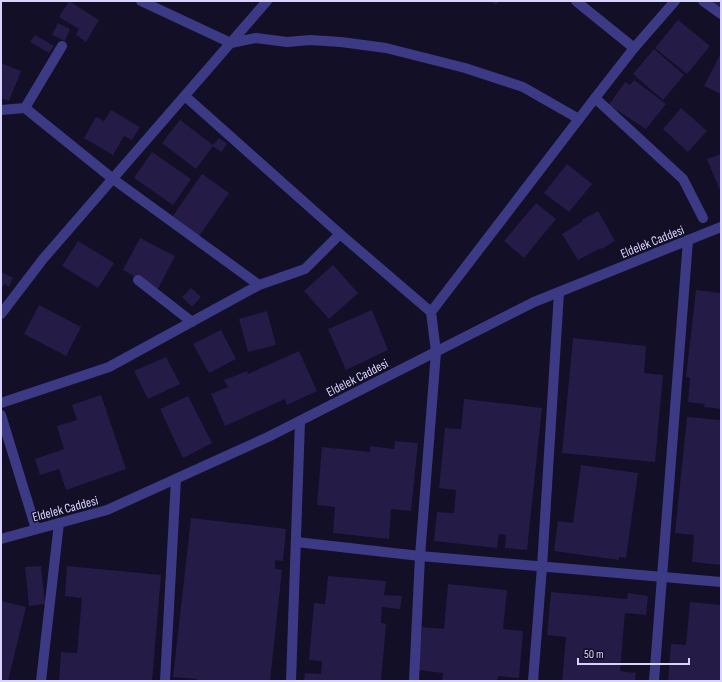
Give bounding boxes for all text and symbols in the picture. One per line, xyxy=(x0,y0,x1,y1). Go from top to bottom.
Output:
street label: Eldelek Caddesi xyxy=(618,222,687,262)
street label: Eldelek Caddesi xyxy=(324,355,391,400)
street label: Eldelek Caddesi xyxy=(31,493,100,525)
scale bar xyxy=(578,640,689,666)
text: 50 m xyxy=(584,647,604,662)

